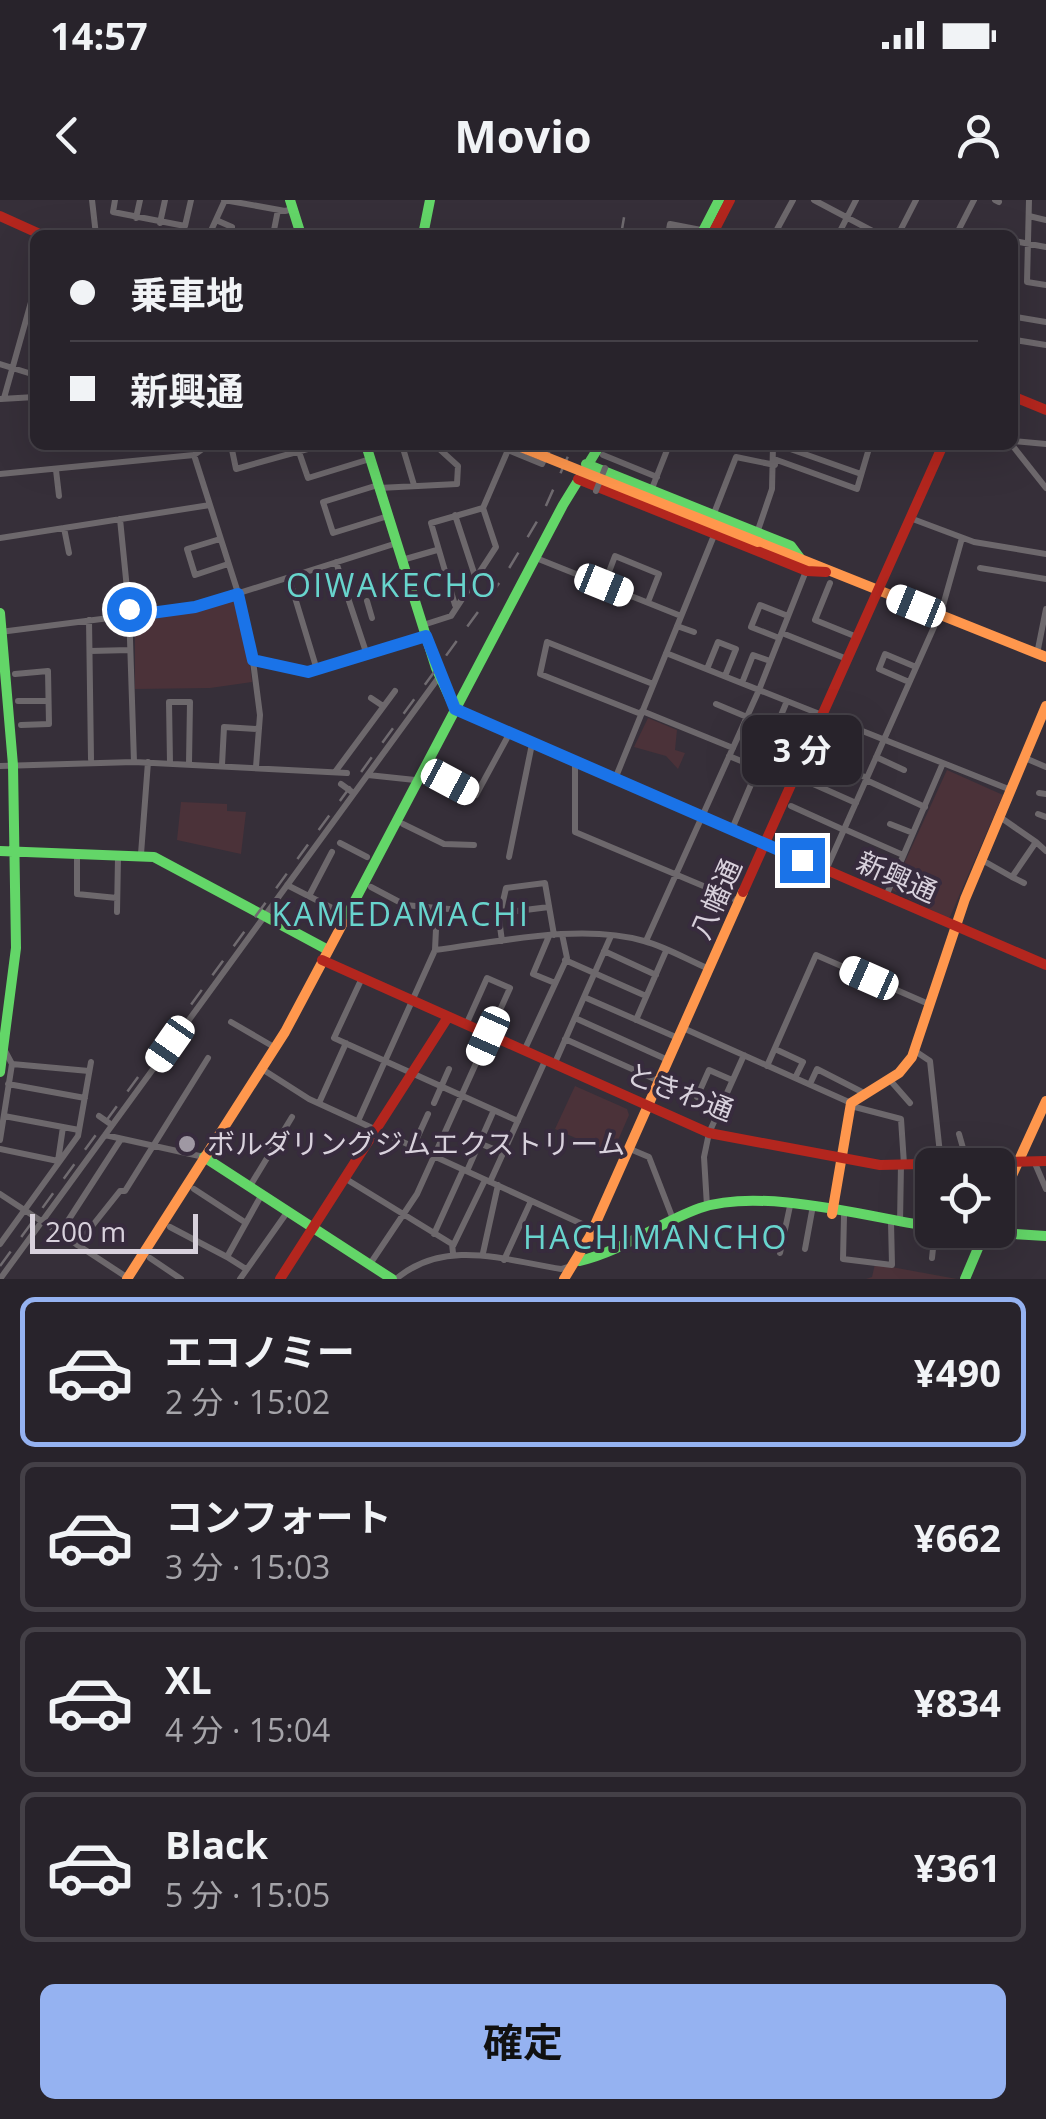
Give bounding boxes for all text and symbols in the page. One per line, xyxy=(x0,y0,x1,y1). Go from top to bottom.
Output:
text: 14:57 xyxy=(50,9,148,61)
text: Movio xyxy=(454,105,592,166)
icon: back xyxy=(40,108,95,163)
icon: person xyxy=(951,108,1006,163)
text: 乗車地 xyxy=(130,268,244,320)
text: 新興通 xyxy=(130,364,244,416)
car xyxy=(571,560,637,610)
district label: OIWAKECHO xyxy=(286,563,498,606)
car xyxy=(883,581,949,631)
route start xyxy=(107,587,152,632)
callout: 3 分 xyxy=(742,715,862,785)
text: 3 分 xyxy=(773,728,831,771)
car xyxy=(416,755,484,809)
route end xyxy=(780,838,825,883)
street label: 新興通 xyxy=(851,842,944,911)
street label: 八幡通 xyxy=(681,852,750,945)
district label: KAMEDAMACHI xyxy=(271,892,531,935)
car xyxy=(835,952,903,1004)
car xyxy=(462,1002,514,1070)
car xyxy=(141,1011,199,1077)
street label: ときわ通 xyxy=(621,1053,739,1129)
place label: ボルダリングジムエクストリーム xyxy=(207,1124,625,1162)
marker: ボルダリングジムエクストリーム xyxy=(176,1133,198,1155)
map controls xyxy=(915,1148,1015,1248)
button: locate xyxy=(915,1148,1015,1248)
scale bar xyxy=(30,1209,198,1254)
text: 200 m xyxy=(45,1212,126,1250)
district label: HACHIMANCHO xyxy=(523,1215,789,1258)
text: エコノミー xyxy=(165,1325,355,1377)
icon: car xyxy=(45,1327,135,1417)
text: ¥490 xyxy=(914,1346,1001,1398)
text: 2 分 · 15:02 xyxy=(165,1380,330,1423)
text: コンフォート xyxy=(165,1490,392,1542)
icon: car xyxy=(45,1492,135,1582)
text: ¥662 xyxy=(914,1511,1001,1563)
text: 3 分 · 15:03 xyxy=(165,1545,330,1588)
text: XL xyxy=(165,1653,212,1705)
icon: car xyxy=(45,1657,135,1747)
text: ¥834 xyxy=(914,1676,1001,1728)
text: 4 分 · 15:04 xyxy=(165,1708,330,1751)
text: Black xyxy=(165,1818,268,1870)
icon: car xyxy=(45,1822,135,1912)
text: ¥361 xyxy=(914,1841,1001,1893)
text: 5 分 · 15:05 xyxy=(165,1873,330,1916)
button: 確定 xyxy=(40,1984,1006,2099)

